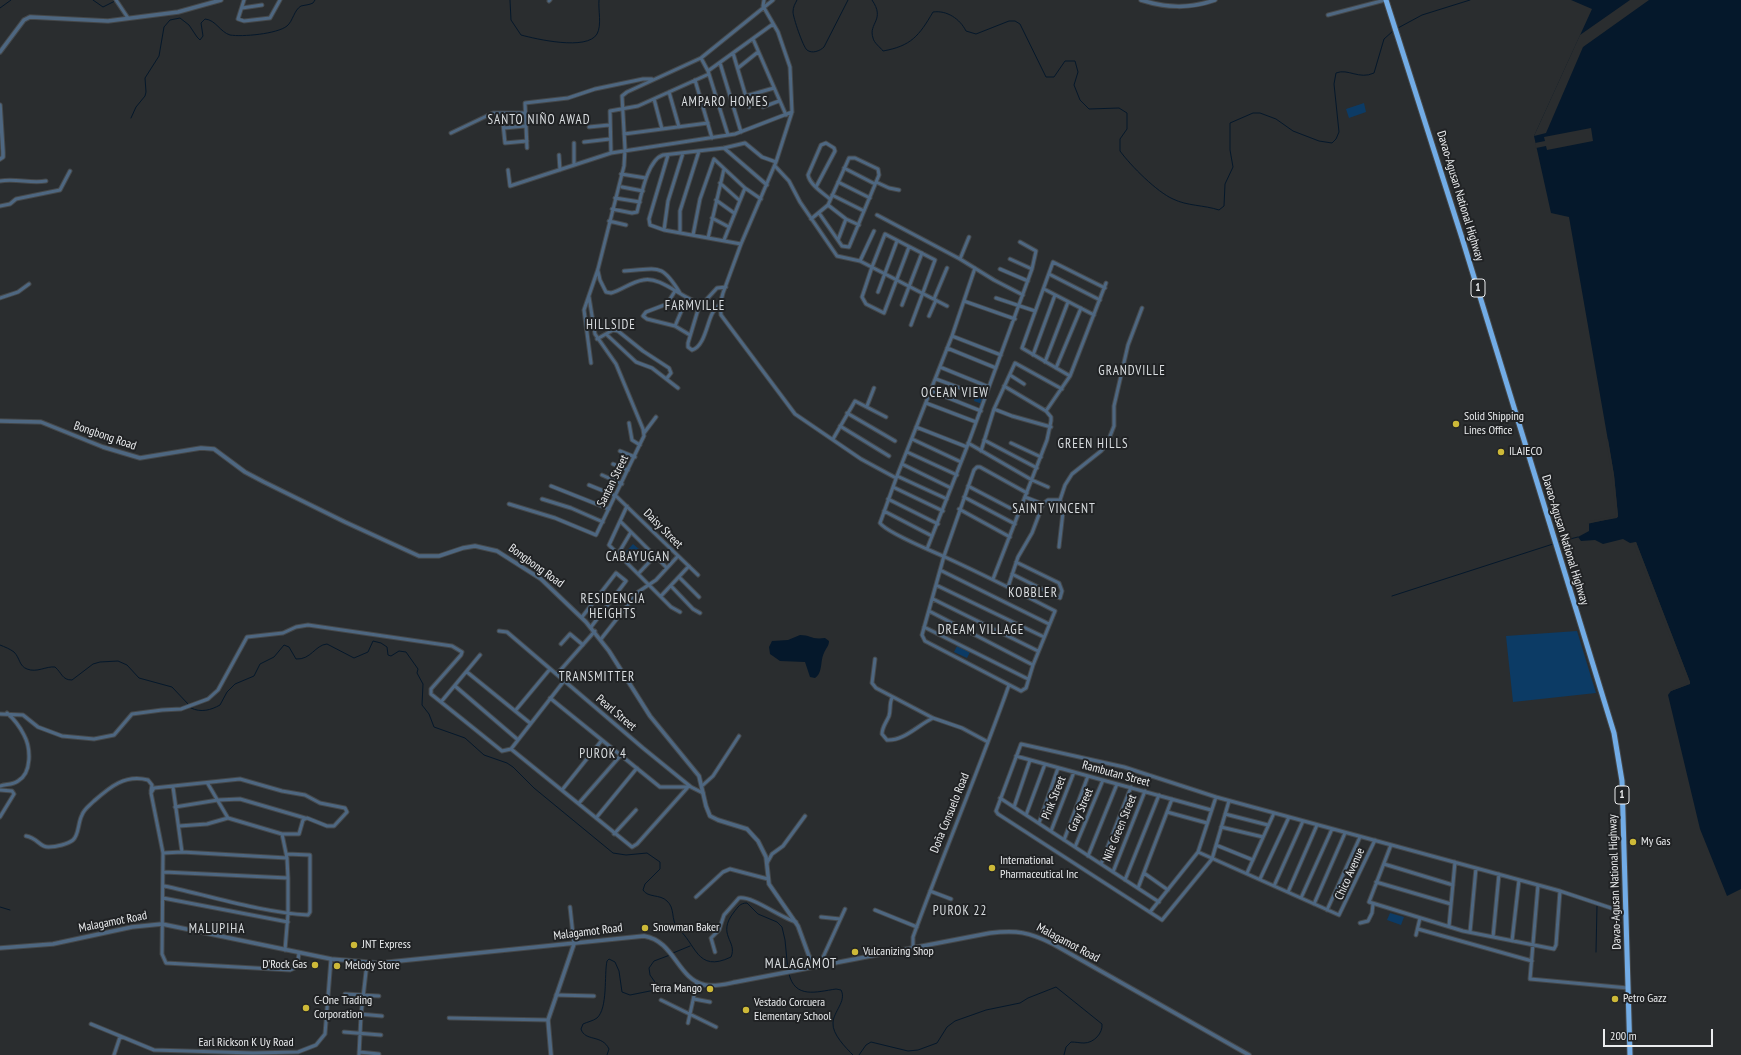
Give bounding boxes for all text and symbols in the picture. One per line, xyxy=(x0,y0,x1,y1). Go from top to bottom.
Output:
district label: AMPARO HOMES xyxy=(681,94,769,110)
district label: SANTO NIÑO AWAD xyxy=(487,112,591,128)
street label: Davao-Agusan National Highway xyxy=(1433,129,1487,263)
road number: 1 xyxy=(1471,279,1485,297)
district label: FARMVILLE xyxy=(665,298,725,314)
district label: HILLSIDE xyxy=(586,317,636,333)
district label: GRANDVILLE xyxy=(1098,363,1166,379)
district label: OCEAN VIEW xyxy=(921,385,989,401)
place label: Solid Shipping Lines Office xyxy=(1464,410,1524,438)
street label: Bongbong Road xyxy=(72,419,138,453)
marker: Solid Shipping Lines Office xyxy=(1451,419,1461,429)
district label: GREEN HILLS xyxy=(1058,436,1128,452)
place label: ILAIECO xyxy=(1509,445,1542,459)
marker: ILAIECO xyxy=(1496,447,1506,457)
street label: Santan Street xyxy=(594,453,632,509)
street label: Davao-Agusan National Highway xyxy=(1538,473,1592,607)
district label: SAINT VINCENT xyxy=(1012,501,1096,517)
street label: Daisy Street xyxy=(640,506,686,552)
street label: Bongbong Road xyxy=(505,541,567,591)
district label: CABAYUGAN xyxy=(606,549,670,565)
district label: KOBBLER xyxy=(1008,585,1058,601)
district label: RESIDENCIA HEIGHTS xyxy=(581,591,645,622)
district label: DREAM VILLAGE xyxy=(938,622,1024,638)
district label: TRANSMITTER xyxy=(559,669,635,685)
street label: Pearl Street xyxy=(593,692,639,734)
district label: PUROK 4 xyxy=(579,746,627,762)
street label: Rambutan Street xyxy=(1081,758,1151,790)
street label: Doña Consuelo Road xyxy=(927,771,973,855)
street label: Pink Street xyxy=(1039,774,1069,822)
street label: Gray Street xyxy=(1065,786,1097,834)
road number: 1 xyxy=(1615,786,1629,804)
street label: Nile Green Street xyxy=(1100,792,1140,864)
street label: Davao-Agusan National Highway xyxy=(1605,814,1625,950)
place label: My Gas xyxy=(1641,835,1670,849)
marker: My Gas xyxy=(1628,837,1638,847)
street label: Chico Avenue xyxy=(1332,846,1368,902)
place label: International Pharmaceutical Inc xyxy=(1000,854,1078,882)
marker: International Pharmaceutical Inc xyxy=(987,863,997,873)
district label: PUROK 22 xyxy=(933,903,987,919)
street label: Malagamot Road xyxy=(78,908,148,936)
street label: Malagamot Road xyxy=(1034,920,1102,966)
district label: MALUPIHA xyxy=(189,921,245,937)
street label: Malagamot Road xyxy=(553,921,623,943)
place label: Snowman Baker xyxy=(653,921,719,935)
marker: Snowman Baker xyxy=(640,923,650,933)
place label: JNT Express xyxy=(362,938,411,952)
marker: JNT Express xyxy=(349,940,359,950)
place label: Vulcanizing Shop xyxy=(863,945,934,959)
marker: Vulcanizing Shop xyxy=(850,947,860,957)
district label: MALAGAMOT xyxy=(765,956,837,972)
place label: D'Rock Gas xyxy=(262,958,307,972)
place label: Melody Store xyxy=(345,959,400,973)
marker: D'Rock Gas xyxy=(310,960,320,970)
marker: Melody Store xyxy=(332,961,342,971)
place label: Terra Mango xyxy=(651,982,702,996)
marker: Terra Mango xyxy=(705,984,715,994)
place label: Petro Gazz xyxy=(1623,992,1667,1006)
place label: C-One Trading Corporation xyxy=(314,994,372,1022)
marker: Petro Gazz xyxy=(1610,994,1620,1004)
place label: Vestado Corcuera Elementary School xyxy=(754,996,831,1024)
marker: C-One Trading Corporation xyxy=(301,1003,311,1013)
marker: Vestado Corcuera Elementary School xyxy=(741,1005,751,1015)
scale bar xyxy=(1605,1021,1715,1047)
text: 200 m xyxy=(1610,1028,1637,1043)
street label: Earl Rickson K Uy Road xyxy=(198,1036,294,1050)

